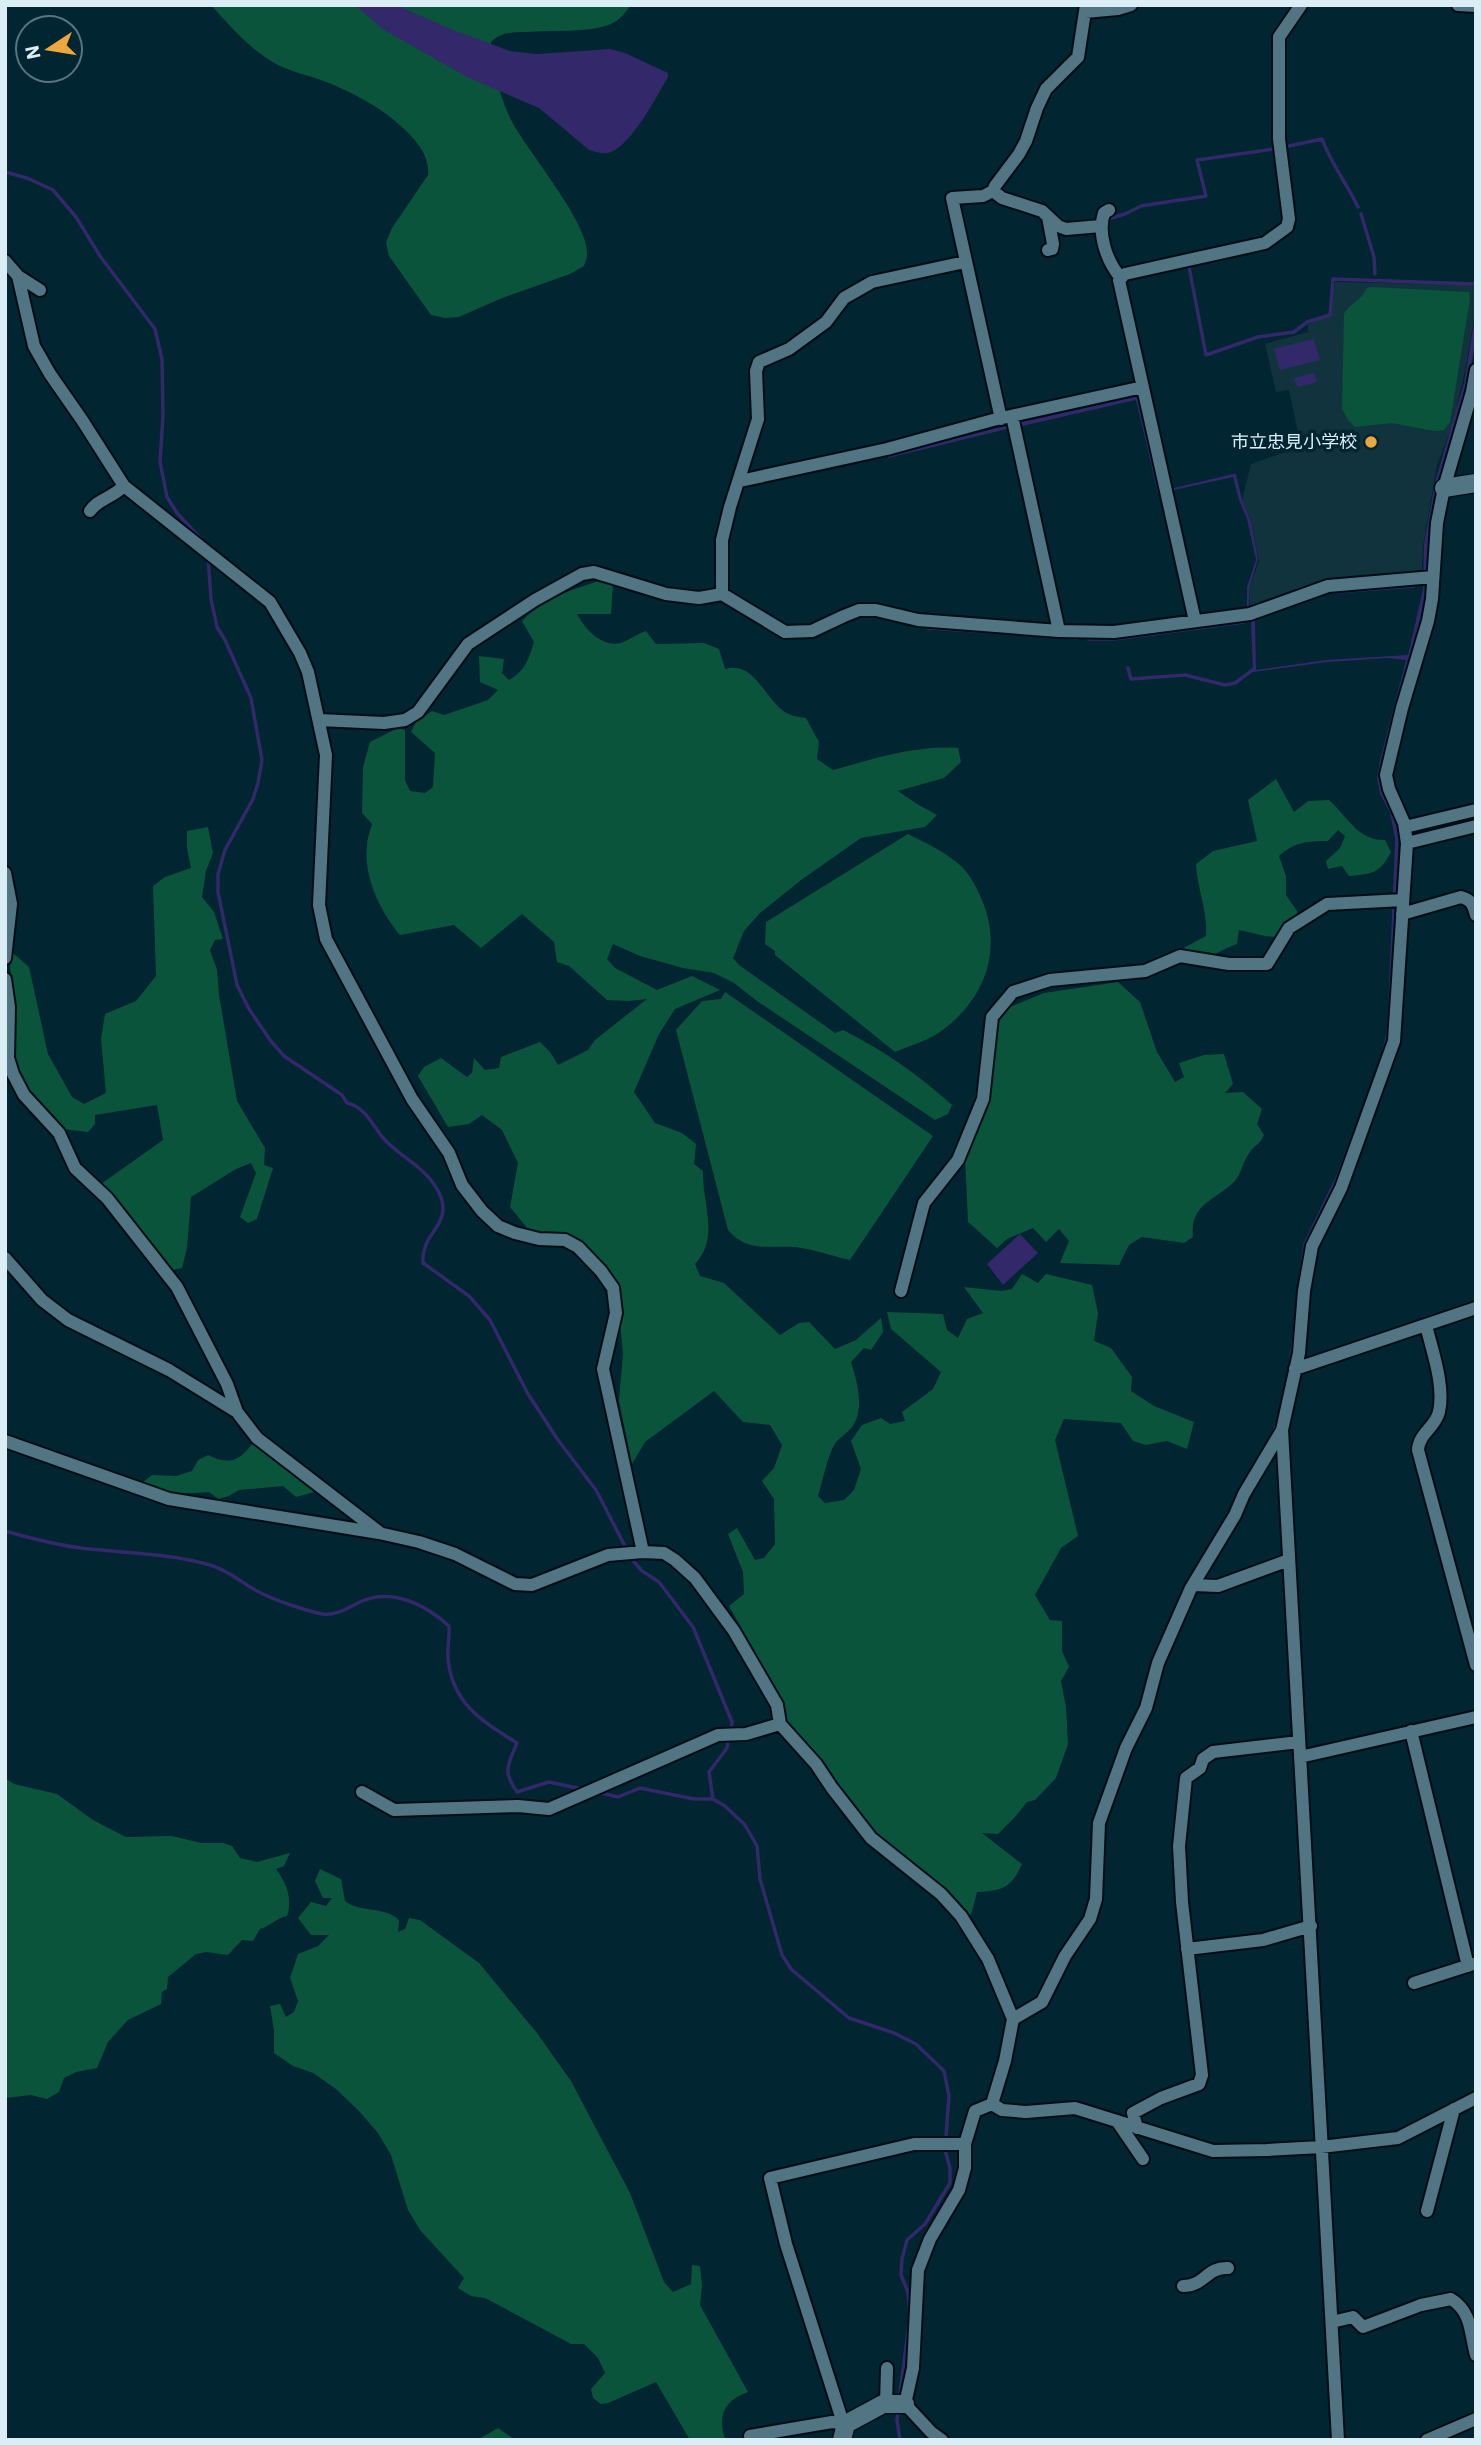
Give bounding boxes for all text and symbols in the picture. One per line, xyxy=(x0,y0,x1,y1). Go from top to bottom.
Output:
north arrow xyxy=(14,14,84,84)
text: N xyxy=(19,43,46,62)
place label: 市立忠見小学校 xyxy=(1231,430,1357,453)
marker: 市立忠見小学校 xyxy=(1363,434,1379,450)

